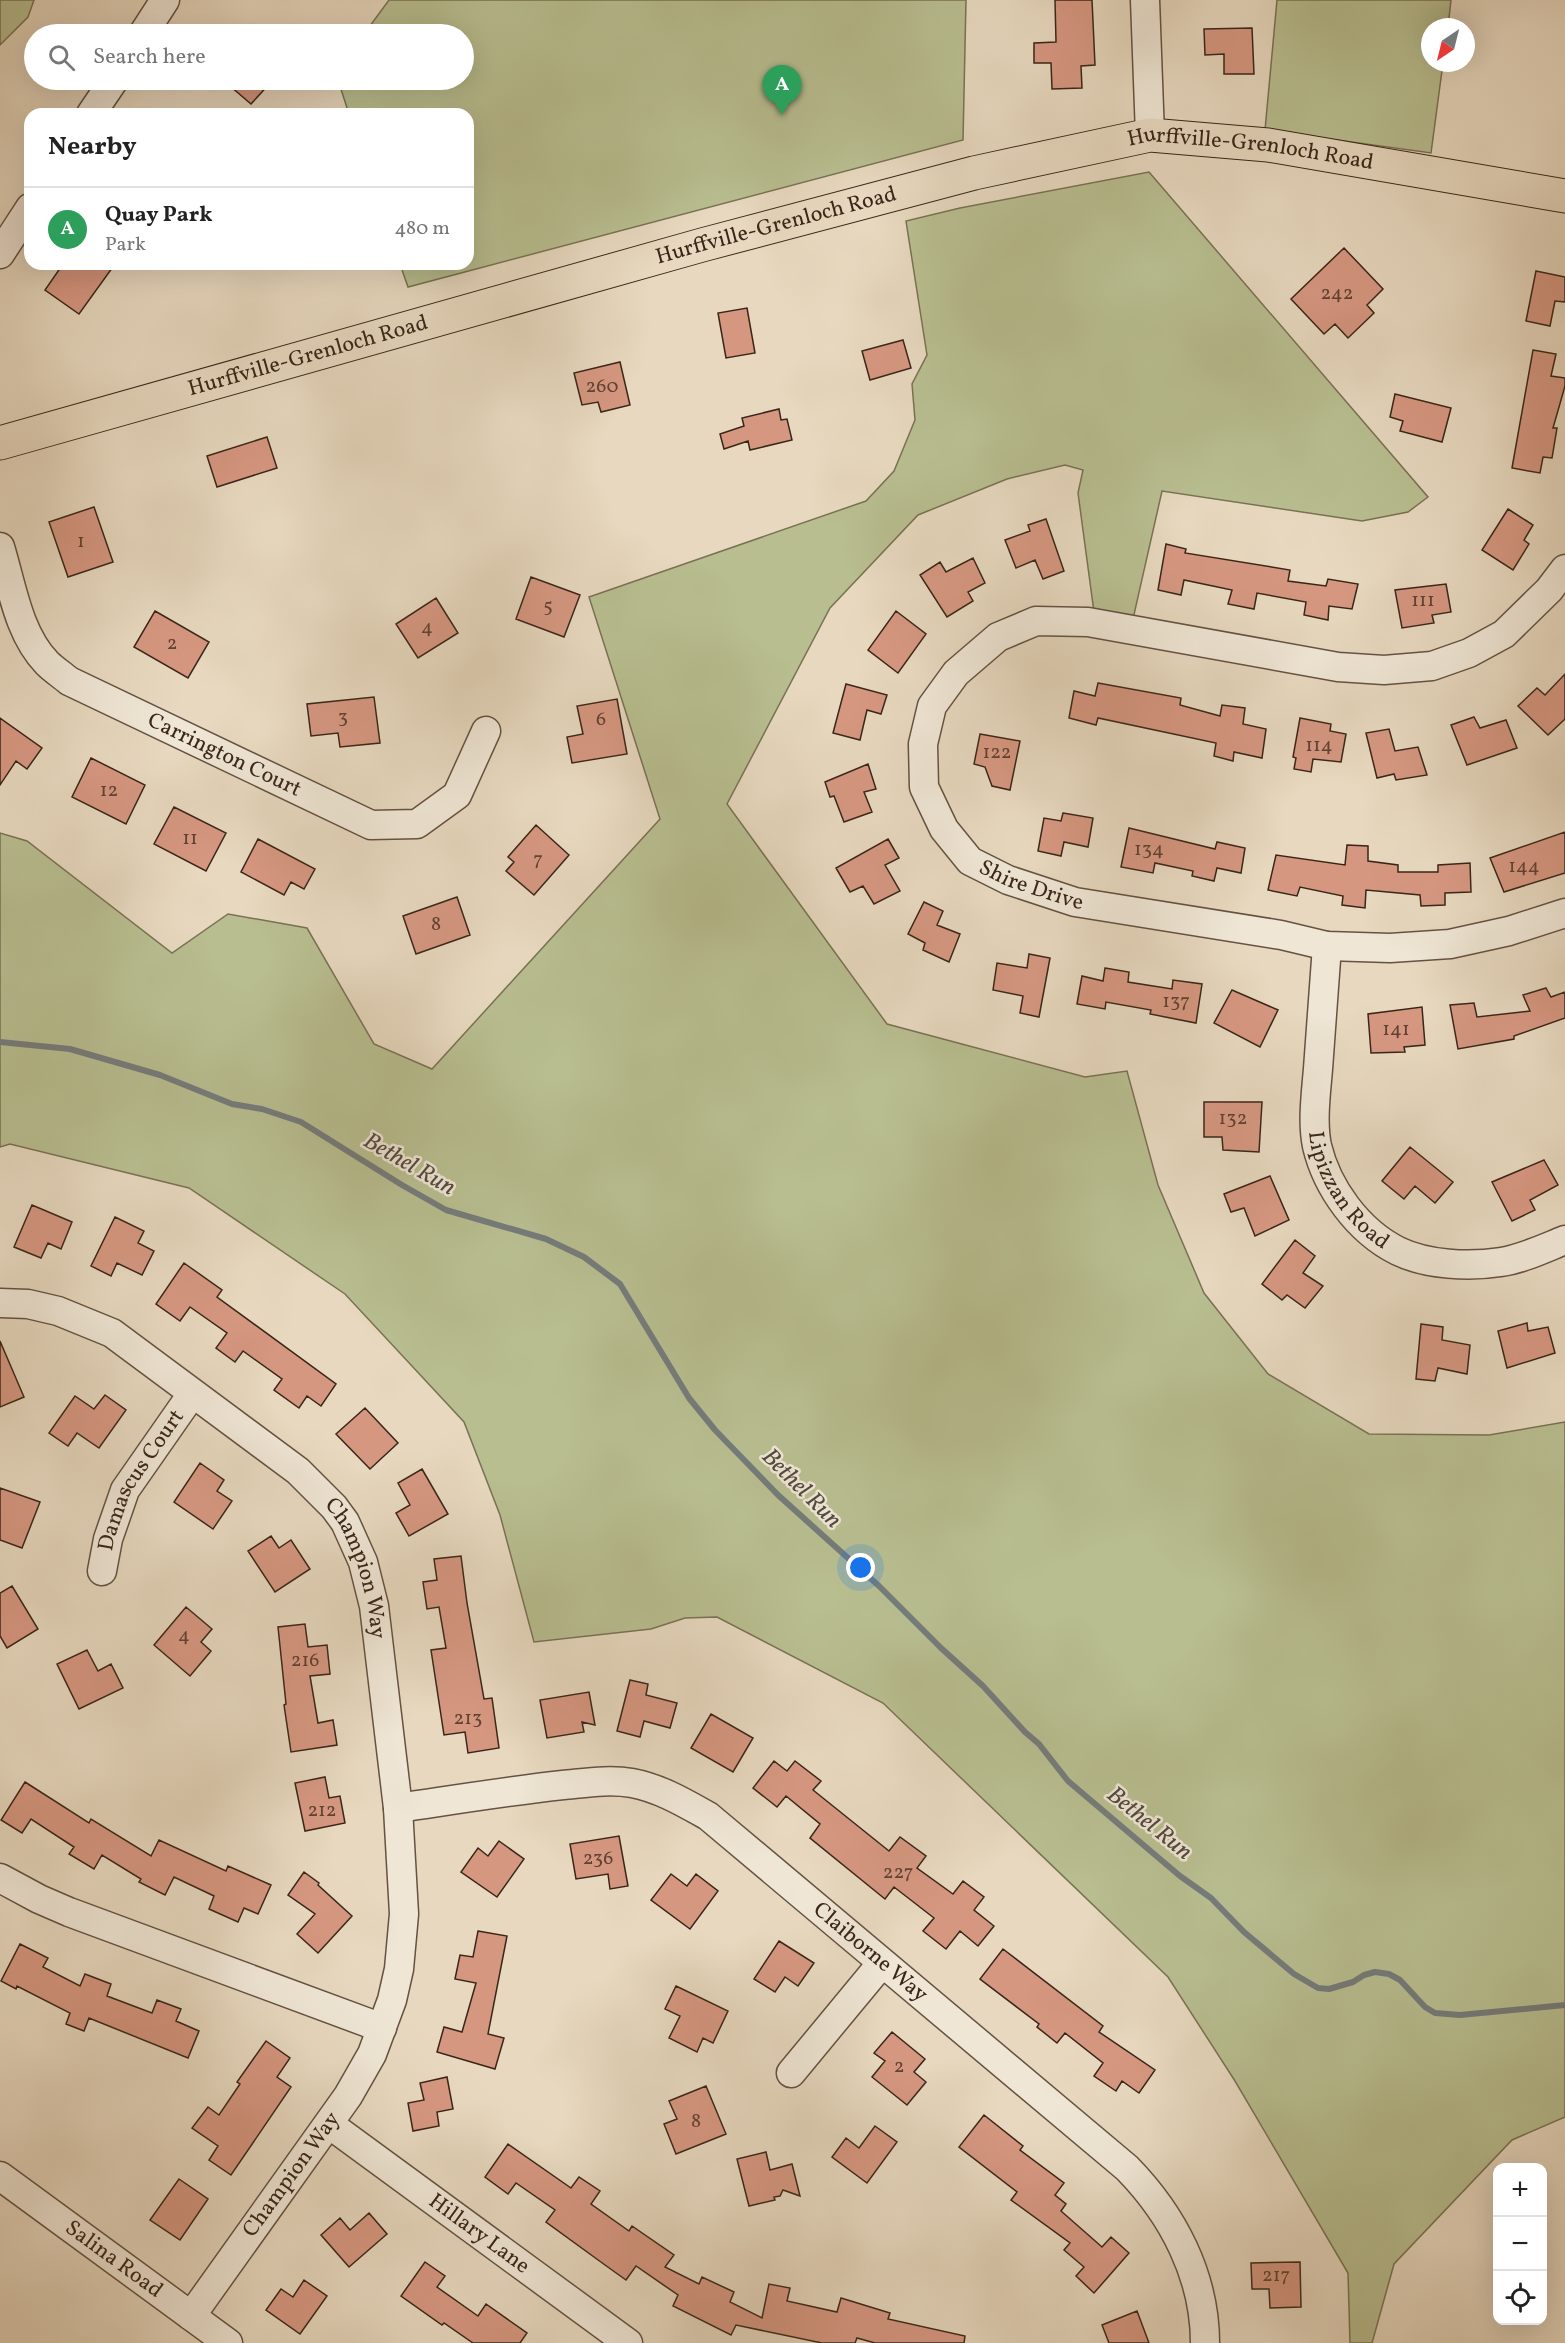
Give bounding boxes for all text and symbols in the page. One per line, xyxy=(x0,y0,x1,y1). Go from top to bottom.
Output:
north arrow xyxy=(1421,18,1475,72)
search box xyxy=(24,24,474,90)
icon: search xyxy=(45,41,78,74)
text: Search here xyxy=(93,42,206,73)
pin: A xyxy=(762,66,802,115)
street label: Hurffville-Grenloch Road xyxy=(1124,119,1376,178)
text: Nearby xyxy=(48,129,137,165)
street label: Hurffville-Grenloch Road xyxy=(652,179,900,273)
text: Quay Park xyxy=(105,200,213,231)
text: A xyxy=(60,215,75,243)
text: 480 m xyxy=(395,215,450,243)
text: Park xyxy=(105,231,146,259)
house number: 242 xyxy=(1321,280,1353,308)
street label: Hurffville-Grenloch Road xyxy=(184,308,432,405)
house number: 260 xyxy=(586,373,618,401)
house number: 1 xyxy=(77,528,85,556)
house number: 111 xyxy=(1411,587,1435,615)
house number: 5 xyxy=(543,593,553,621)
house number: 4 xyxy=(421,614,433,642)
house number: 2 xyxy=(167,630,177,658)
house number: 3 xyxy=(338,704,348,732)
street label: Carrington Court xyxy=(142,705,307,805)
house number: 6 xyxy=(596,706,606,734)
house number: 114 xyxy=(1305,732,1333,760)
house number: 122 xyxy=(982,739,1012,767)
house number: 12 xyxy=(100,777,118,805)
house number: 11 xyxy=(182,825,198,853)
house number: 134 xyxy=(1134,836,1164,864)
house number: 7 xyxy=(533,846,543,874)
street label: Shire Drive xyxy=(973,852,1085,919)
house number: 144 xyxy=(1508,853,1540,881)
house number: 8 xyxy=(431,911,441,939)
house number: 137 xyxy=(1162,988,1190,1016)
house number: 141 xyxy=(1382,1016,1410,1044)
house number: 132 xyxy=(1219,1105,1247,1133)
water label: Bethel Run xyxy=(357,1125,461,1205)
street label: Lipizzan Road xyxy=(1299,1129,1396,1257)
street label: Damascus Court xyxy=(91,1403,192,1553)
water label: Bethel Run xyxy=(753,1441,849,1537)
street label: Champion Way xyxy=(317,1490,393,1640)
your location xyxy=(846,1553,875,1582)
house number: 4 xyxy=(178,1622,190,1650)
house number: 216 xyxy=(291,1647,319,1675)
house number: 213 xyxy=(454,1705,482,1733)
water label: Bethel Run xyxy=(1099,1779,1199,1869)
house number: 212 xyxy=(307,1797,337,1825)
house number: 236 xyxy=(583,1845,613,1873)
house number: 227 xyxy=(883,1859,913,1887)
street label: Claiborne Way xyxy=(806,1895,935,2010)
house number: 2 xyxy=(894,2053,904,2081)
street label: Champion Way xyxy=(236,2106,348,2244)
house number: 8 xyxy=(691,2108,701,2136)
map controls xyxy=(1493,2163,1547,2325)
button: + xyxy=(1493,2163,1547,2217)
street label: Hillary Lane xyxy=(422,2186,536,2282)
street label: Salina Road xyxy=(58,2213,169,2306)
button: − xyxy=(1493,2217,1547,2271)
house number: 217 xyxy=(1262,2262,1290,2290)
button: locate xyxy=(1493,2271,1547,2325)

